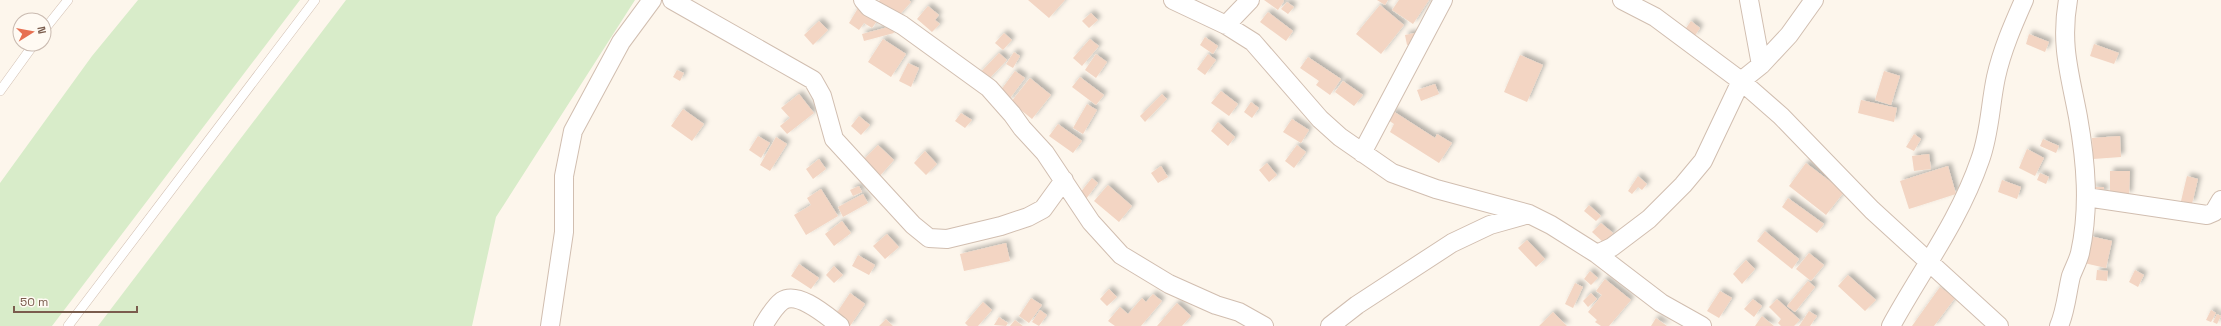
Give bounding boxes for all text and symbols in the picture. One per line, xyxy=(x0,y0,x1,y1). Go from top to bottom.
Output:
north arrow xyxy=(12,12,52,52)
text: N xyxy=(34,25,49,35)
scale bar xyxy=(14,288,137,314)
text: 50 m xyxy=(20,294,48,310)

